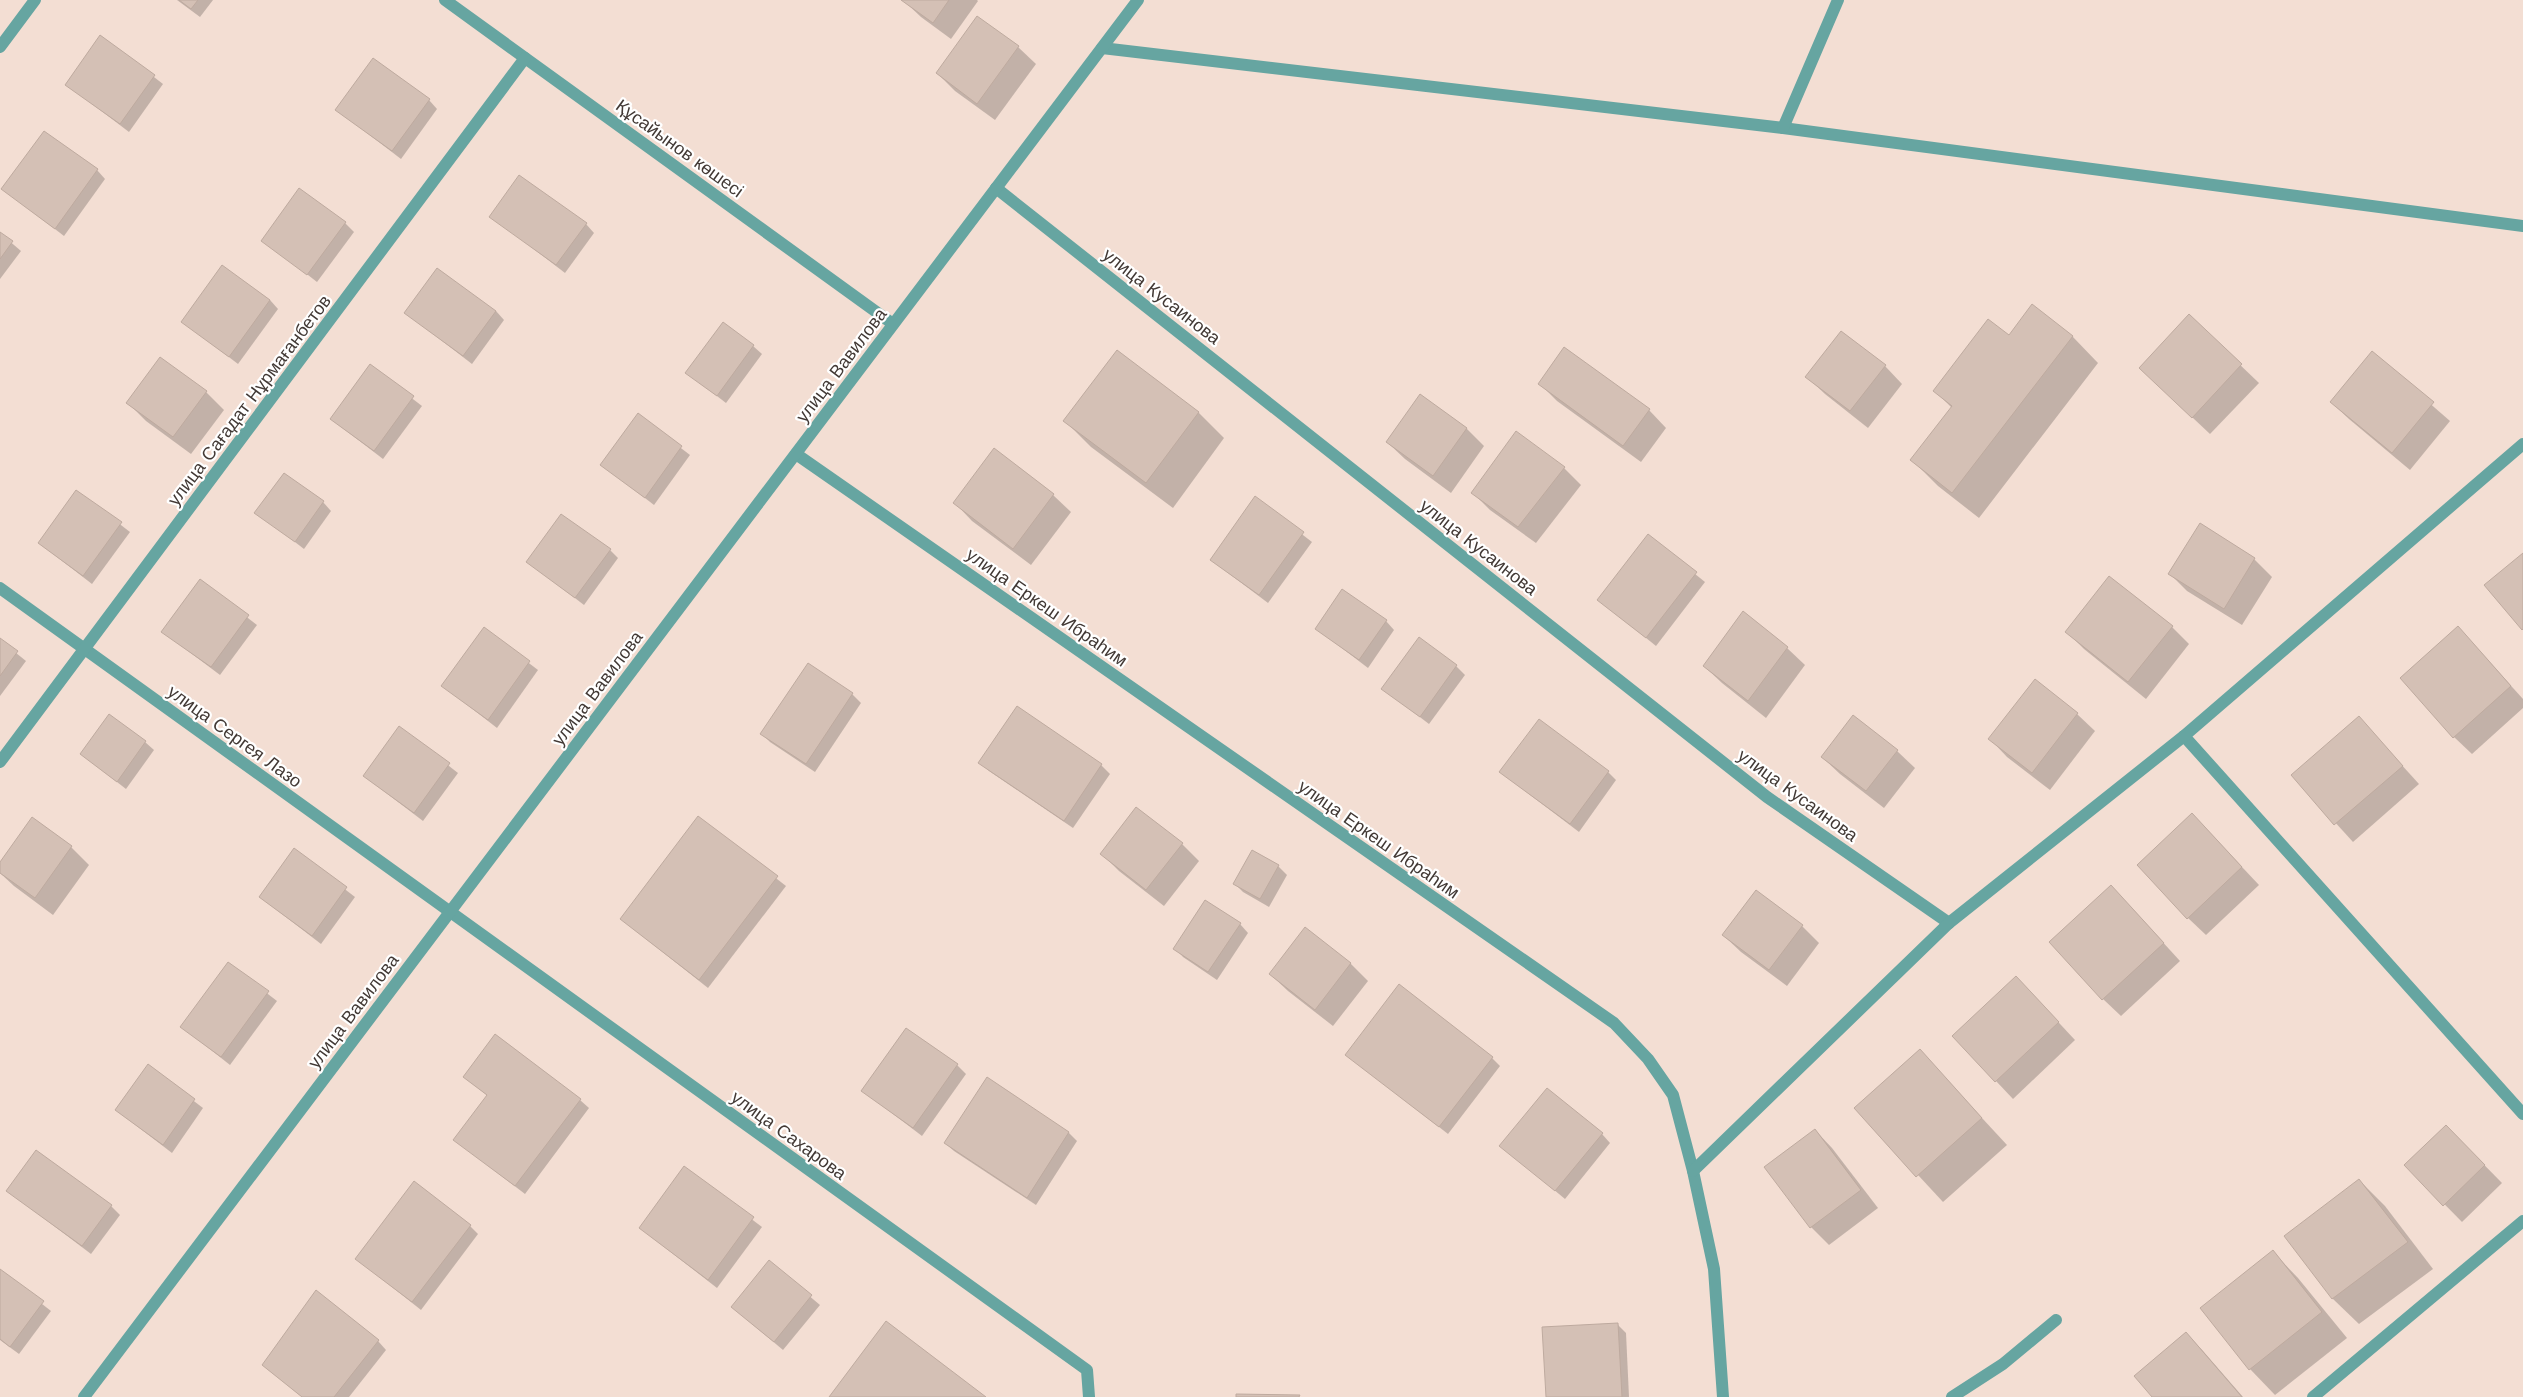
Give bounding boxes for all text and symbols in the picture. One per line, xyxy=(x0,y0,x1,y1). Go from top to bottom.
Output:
street label: Құсайынов көшесі xyxy=(612,95,748,201)
street label: улица Кусаинова xyxy=(1099,244,1226,349)
street label: улица Сағадат Нұрмағанбетов xyxy=(163,291,335,509)
street label: улица Вавилова xyxy=(791,303,891,426)
street label: улица Кусаинова xyxy=(1416,495,1543,600)
street label: улица Еркеш Ибраһим xyxy=(962,543,1132,671)
street label: улица Вавилова xyxy=(547,626,647,749)
street label: улица Сергея Лазо xyxy=(164,680,306,792)
street label: улица Кусаинова xyxy=(1734,744,1863,846)
street label: улица Еркеш Ибраһим xyxy=(1294,775,1464,903)
street label: улица Вавилова xyxy=(303,949,403,1072)
street label: улица Сахарова xyxy=(727,1086,851,1184)

